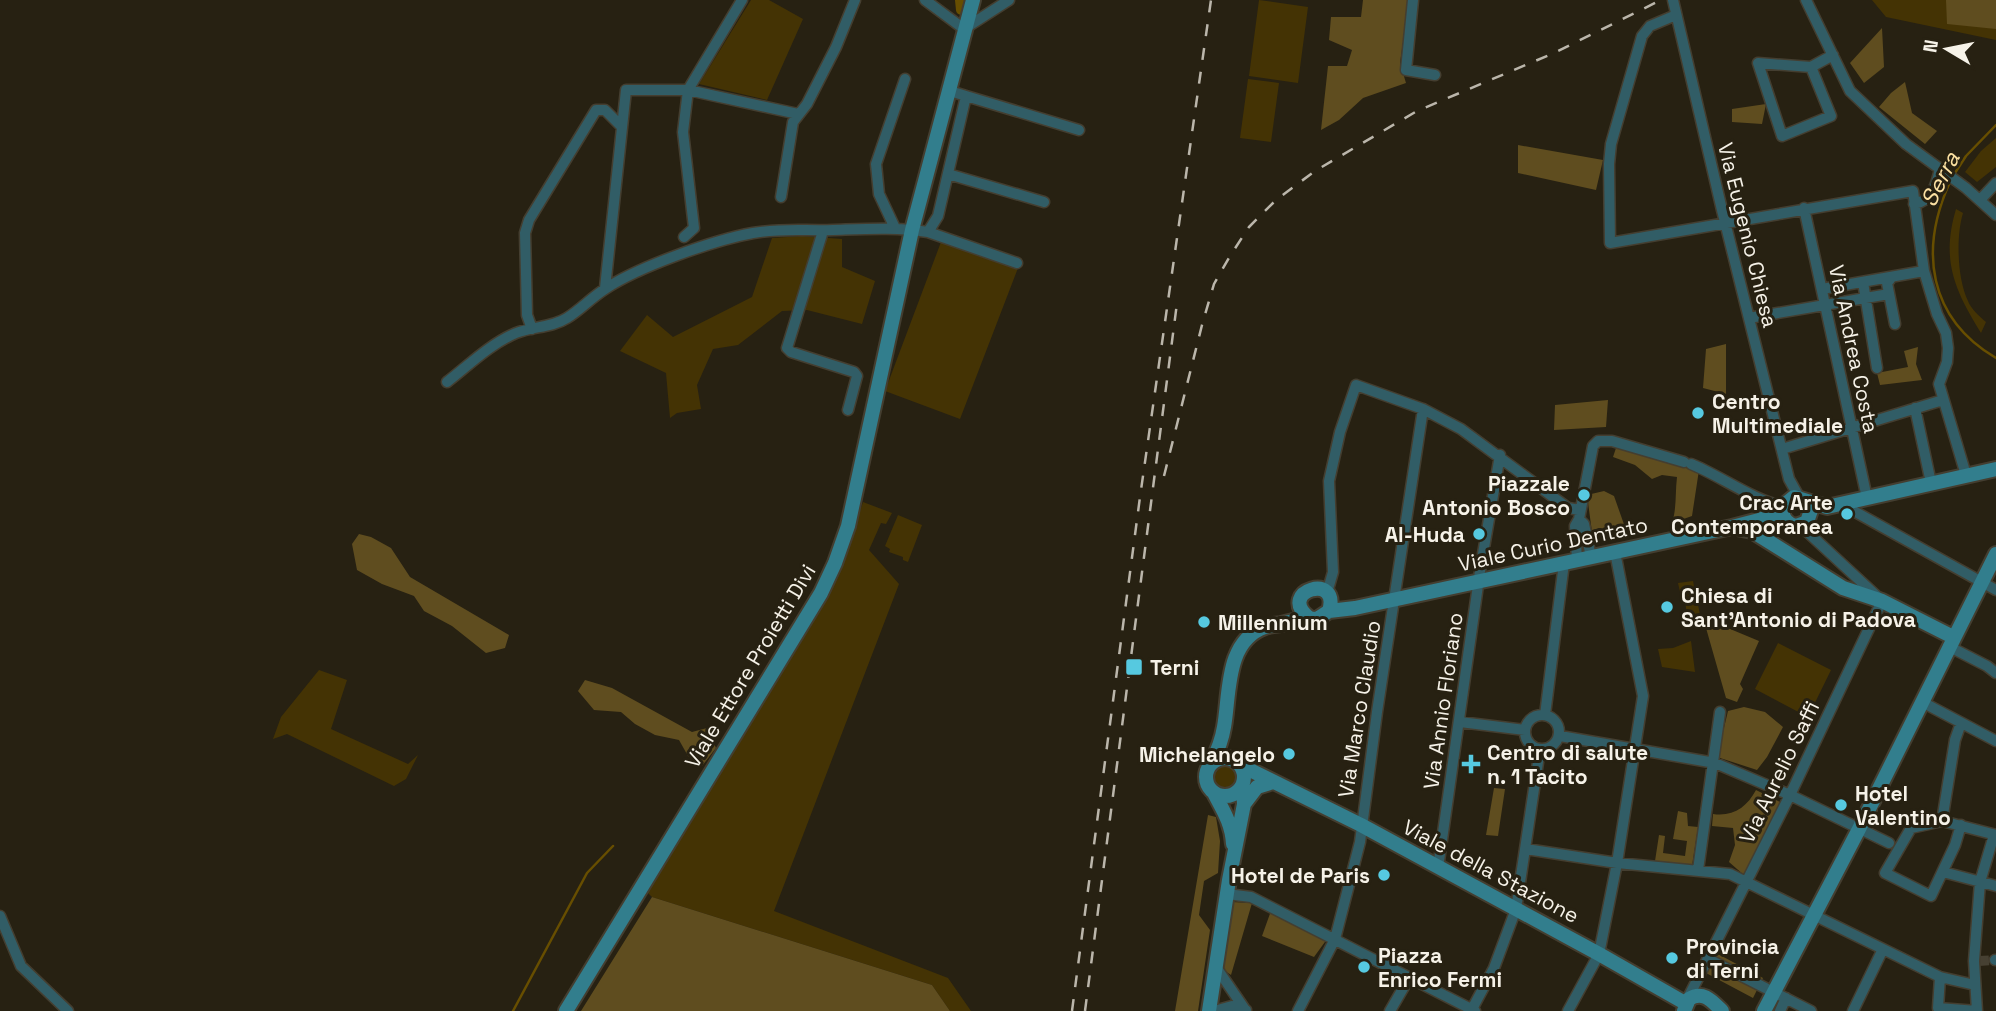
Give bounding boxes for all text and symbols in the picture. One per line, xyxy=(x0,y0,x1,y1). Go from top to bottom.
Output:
north arrow xyxy=(1912,14,1982,84)
text: N xyxy=(1917,38,1944,55)
street label: Via Eugenio Chiesa xyxy=(1712,140,1784,330)
water label: Serra xyxy=(1913,146,1967,212)
street label: Via Andrea Costa xyxy=(1823,262,1885,436)
place label: Centro Multimediale xyxy=(1712,388,1843,439)
marker: Centro Multimediale xyxy=(1690,405,1706,421)
place label: Piazzale Antonio Bosco xyxy=(1422,470,1570,521)
marker: Piazzale Antonio Bosco xyxy=(1576,487,1592,503)
place label: Crac Arte Contemporanea xyxy=(1671,489,1833,540)
marker: Crac Arte Contemporanea xyxy=(1839,506,1855,522)
street label: Viale Curio Dentato xyxy=(1456,511,1650,577)
place label: Al-Huda xyxy=(1385,521,1465,548)
marker: Al-Huda xyxy=(1471,526,1487,542)
street label: Viale Ettore Proietti Divi xyxy=(678,559,822,773)
place label: Chiesa di Sant'Antonio di Padova xyxy=(1681,582,1916,633)
marker: Chiesa di Sant'Antonio di Padova xyxy=(1659,599,1675,615)
place label: Millennium xyxy=(1218,609,1328,636)
street label: Via Annio Floriano xyxy=(1417,611,1469,791)
marker: Millennium xyxy=(1196,614,1212,630)
street label: Via Marco Claudio xyxy=(1332,618,1386,800)
place label: Terni xyxy=(1150,654,1199,681)
marker: Terni xyxy=(1124,657,1144,677)
street label: Via Aurelio Saffi xyxy=(1733,696,1825,848)
place label: Centro di salute n. 1 Tacito xyxy=(1487,739,1648,790)
place label: Michelangelo xyxy=(1139,741,1275,768)
marker: Michelangelo xyxy=(1281,746,1297,762)
marker: Centro di salute n. 1 Tacito xyxy=(1461,754,1481,774)
place label: Hotel Valentino xyxy=(1855,780,1951,831)
marker: Hotel Valentino xyxy=(1833,797,1849,813)
street label: Viale della Stazione xyxy=(1398,813,1584,929)
place label: Hotel de Paris xyxy=(1231,862,1370,889)
marker: Hotel de Paris xyxy=(1376,867,1392,883)
place label: Provincia di Terni xyxy=(1686,933,1779,984)
place label: Piazza Enrico Fermi xyxy=(1378,942,1502,993)
marker: Provincia di Terni xyxy=(1664,950,1680,966)
marker: Piazza Enrico Fermi xyxy=(1356,959,1372,975)

